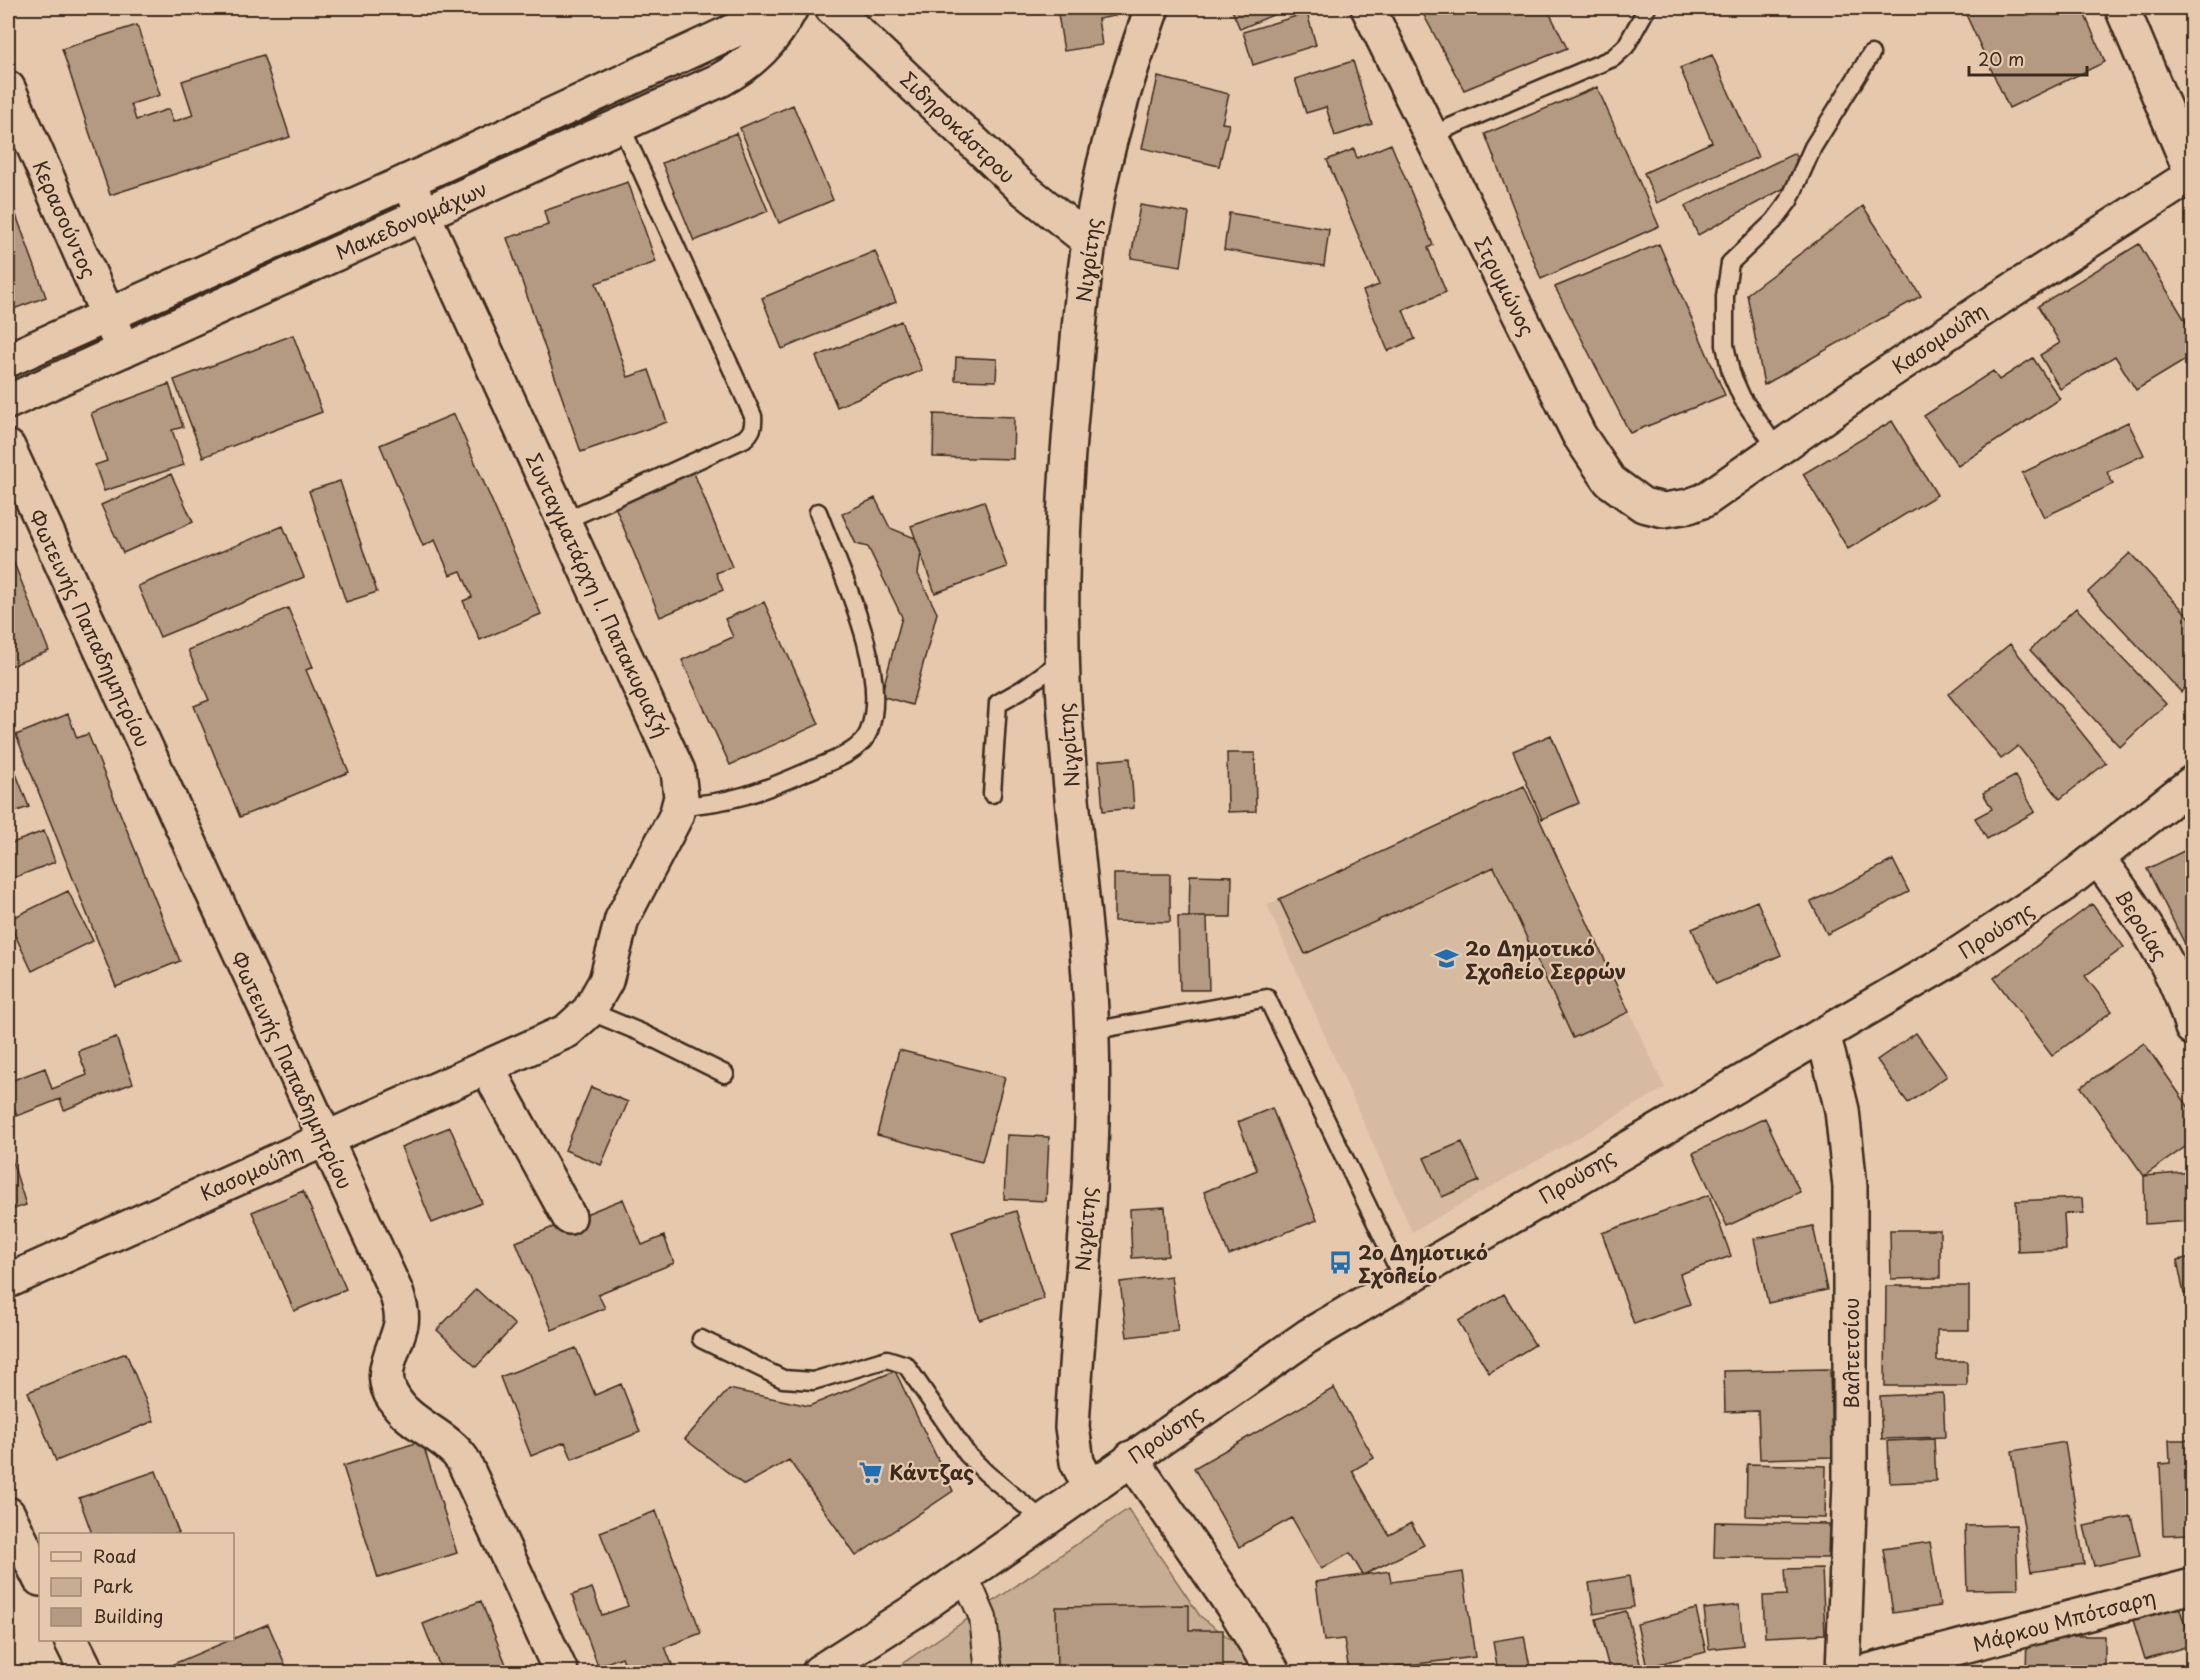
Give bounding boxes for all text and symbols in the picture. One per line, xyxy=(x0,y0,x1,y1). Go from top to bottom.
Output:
scale bar xyxy=(1969,39,2088,77)
text: 20 m xyxy=(1978,45,2024,72)
street label: Σιδηροκάστρου xyxy=(894,64,1022,190)
street label: Κερασούντος xyxy=(26,155,104,283)
street label: Μακεδονομάχων xyxy=(330,173,492,267)
street label: Νιγρίτης xyxy=(1068,216,1108,304)
street label: Στρυμώνος xyxy=(1467,231,1543,341)
street label: Κασομούλη xyxy=(1886,295,1992,381)
street label: Συνταγματάρχη Ι. Παπακυριαζή xyxy=(519,448,677,742)
street label: Φωτεινής Παπαδημητρίου xyxy=(22,504,158,752)
street label: Νιγρίτης xyxy=(1049,701,1087,789)
street label: Βεροίας xyxy=(2108,884,2176,966)
street label: Προύσης xyxy=(1952,894,2040,966)
place label: 2ο Δημοτικό Σχολείο Σερρών xyxy=(1465,933,1626,986)
street label: Φωτεινής Παπαδημητρίου xyxy=(224,946,360,1194)
school or university icon: 2ο Δημοτικό Σχολείο Σερρών xyxy=(1434,946,1460,972)
street label: Κασομούλη xyxy=(195,1136,307,1208)
street label: Προύσης xyxy=(1533,1141,1621,1211)
street label: Νιγρίτης xyxy=(1067,1186,1103,1272)
place label: 2ο Δημοτικό Σχολείο xyxy=(1358,1237,1488,1290)
bus stop icon: 2ο Δημοτικό Σχολείο xyxy=(1327,1250,1353,1276)
street label: Βαλτετσίου xyxy=(1836,1298,1866,1408)
street label: Προύσης xyxy=(1122,1397,1208,1471)
place label: Κάντζας xyxy=(889,1457,974,1487)
supermarket icon: Κάντζας xyxy=(858,1459,884,1485)
legend xyxy=(39,1533,234,1641)
text: Road xyxy=(93,1542,137,1569)
text: Park xyxy=(93,1572,133,1599)
street label: Μάρκου Μπότσαρη xyxy=(1969,1581,2159,1659)
text: Building xyxy=(93,1602,163,1629)

